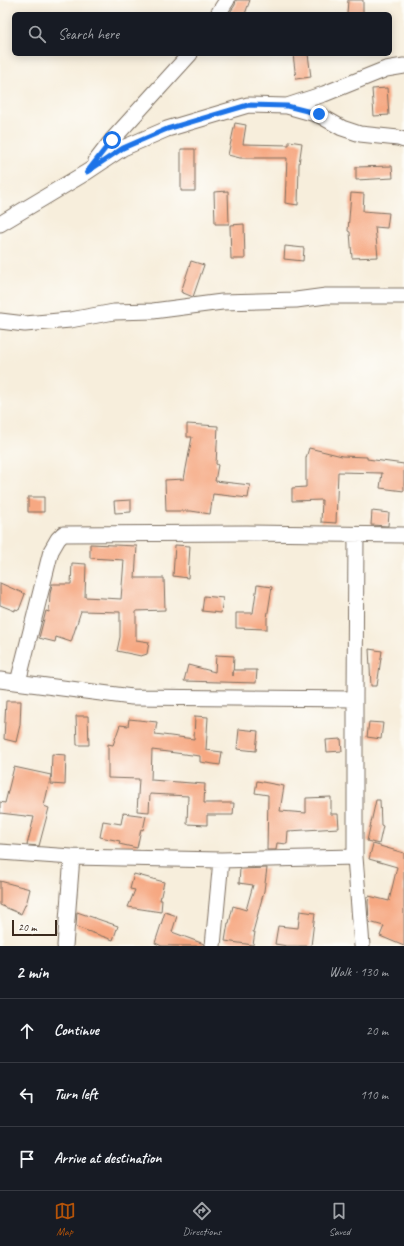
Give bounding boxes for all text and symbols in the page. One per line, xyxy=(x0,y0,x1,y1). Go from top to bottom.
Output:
search box xyxy=(12,12,392,56)
icon: search xyxy=(26,23,48,45)
text: Search here xyxy=(58,25,119,44)
route end xyxy=(310,105,328,123)
route start xyxy=(103,131,121,149)
scale bar xyxy=(12,918,57,937)
text: 20 m xyxy=(18,920,37,934)
text: 2 min xyxy=(16,962,49,983)
text: Walk · 130 m xyxy=(329,964,388,980)
icon: ahead xyxy=(16,1020,38,1042)
text: Continue xyxy=(54,1021,99,1040)
text: 20 m xyxy=(366,1023,388,1039)
icon: left xyxy=(16,1084,38,1106)
text: Turn left xyxy=(54,1085,97,1104)
text: 110 m xyxy=(360,1087,388,1103)
icon: arrive xyxy=(16,1148,38,1170)
text: Arrive at destination xyxy=(54,1149,161,1168)
tab: Map xyxy=(54,1200,76,1238)
tab: Directions xyxy=(183,1200,221,1238)
tab: Saved xyxy=(328,1200,350,1238)

